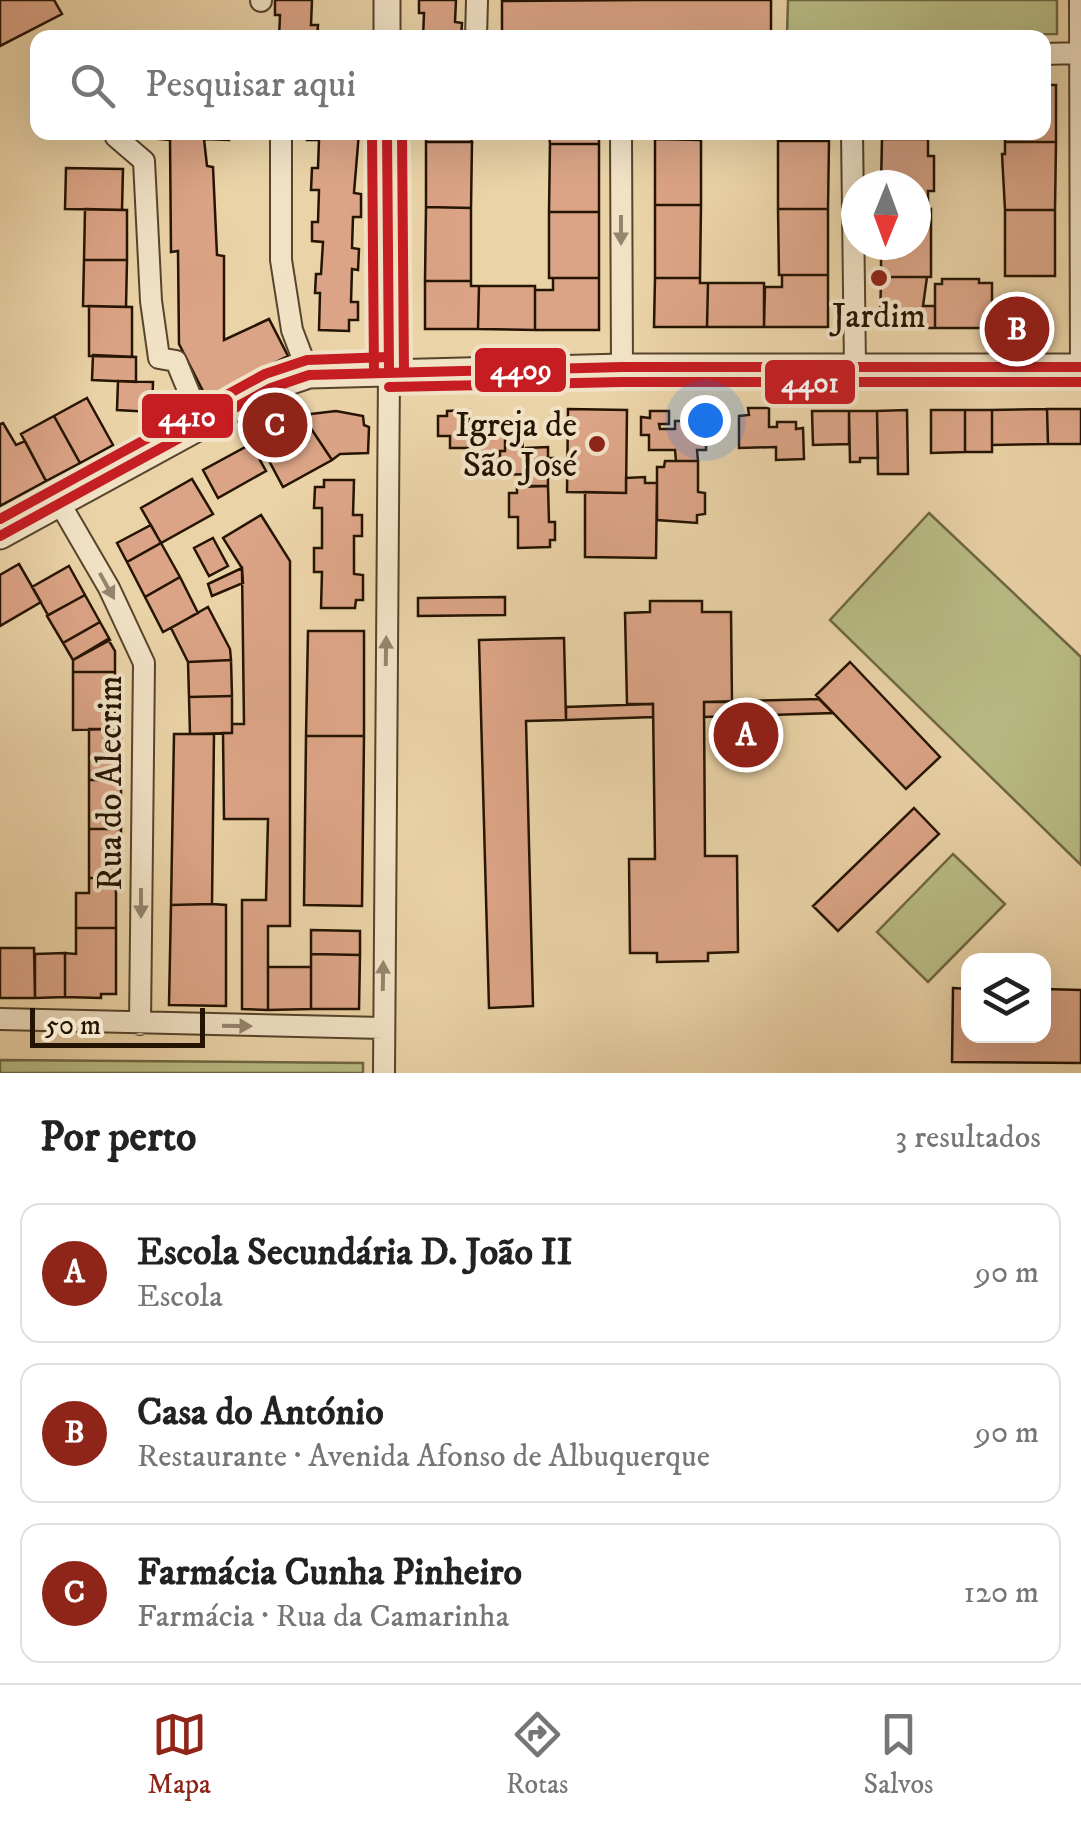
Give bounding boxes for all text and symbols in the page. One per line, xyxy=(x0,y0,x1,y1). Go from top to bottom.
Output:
search box xyxy=(30,30,1051,140)
icon: search xyxy=(65,58,120,113)
text: Pesquisar aqui xyxy=(145,61,356,109)
north arrow xyxy=(841,170,931,260)
one-way arrow xyxy=(613,214,629,246)
marker: Jardim xyxy=(868,267,890,289)
pin: B xyxy=(984,292,1050,366)
place label: Jardim xyxy=(829,295,926,339)
line badge: 4409 xyxy=(473,346,568,394)
text: 4409 xyxy=(490,353,552,388)
line badge: 4401 xyxy=(763,358,857,406)
text: 4401 xyxy=(781,366,839,401)
pin: C xyxy=(242,388,308,462)
line badge: 4410 xyxy=(140,392,235,440)
your location xyxy=(680,395,731,446)
text: 4410 xyxy=(158,400,216,435)
place label: Igreja de São José xyxy=(455,404,578,488)
marker: Igreja de São José xyxy=(586,433,608,455)
one-way arrow xyxy=(98,572,115,601)
one-way arrow xyxy=(378,634,394,666)
street label: Rua do Alecrim xyxy=(89,675,133,891)
pin: A xyxy=(714,698,778,772)
one-way arrow xyxy=(133,887,149,919)
map controls xyxy=(961,953,1051,1043)
button: layers xyxy=(961,953,1051,1043)
one-way arrow xyxy=(376,959,392,991)
scale bar xyxy=(30,1003,205,1048)
text: 50 m xyxy=(45,1008,101,1043)
one-way arrow xyxy=(222,1018,254,1034)
text: Por perto xyxy=(40,1112,197,1164)
text: 3 resultados xyxy=(895,1118,1041,1158)
text: Escola Secundária D. João II xyxy=(137,1229,572,1277)
text: A xyxy=(64,1253,85,1293)
text: 90 m xyxy=(975,1253,1039,1293)
text: Escola xyxy=(137,1277,223,1317)
text: Casa do António xyxy=(137,1389,384,1437)
text: B xyxy=(64,1413,85,1453)
text: 90 m xyxy=(975,1413,1039,1453)
text: Restaurante · Avenida Afonso de Albuquerque xyxy=(137,1437,710,1477)
text: Farmácia Cunha Pinheiro xyxy=(137,1549,522,1597)
text: C xyxy=(64,1573,85,1613)
text: 120 m xyxy=(963,1573,1039,1613)
text: Farmácia · Rua da Camarinha xyxy=(137,1597,509,1637)
tab: Mapa xyxy=(148,1707,211,1802)
tab: Rotas xyxy=(506,1707,568,1802)
tab: Salvos xyxy=(864,1707,933,1802)

